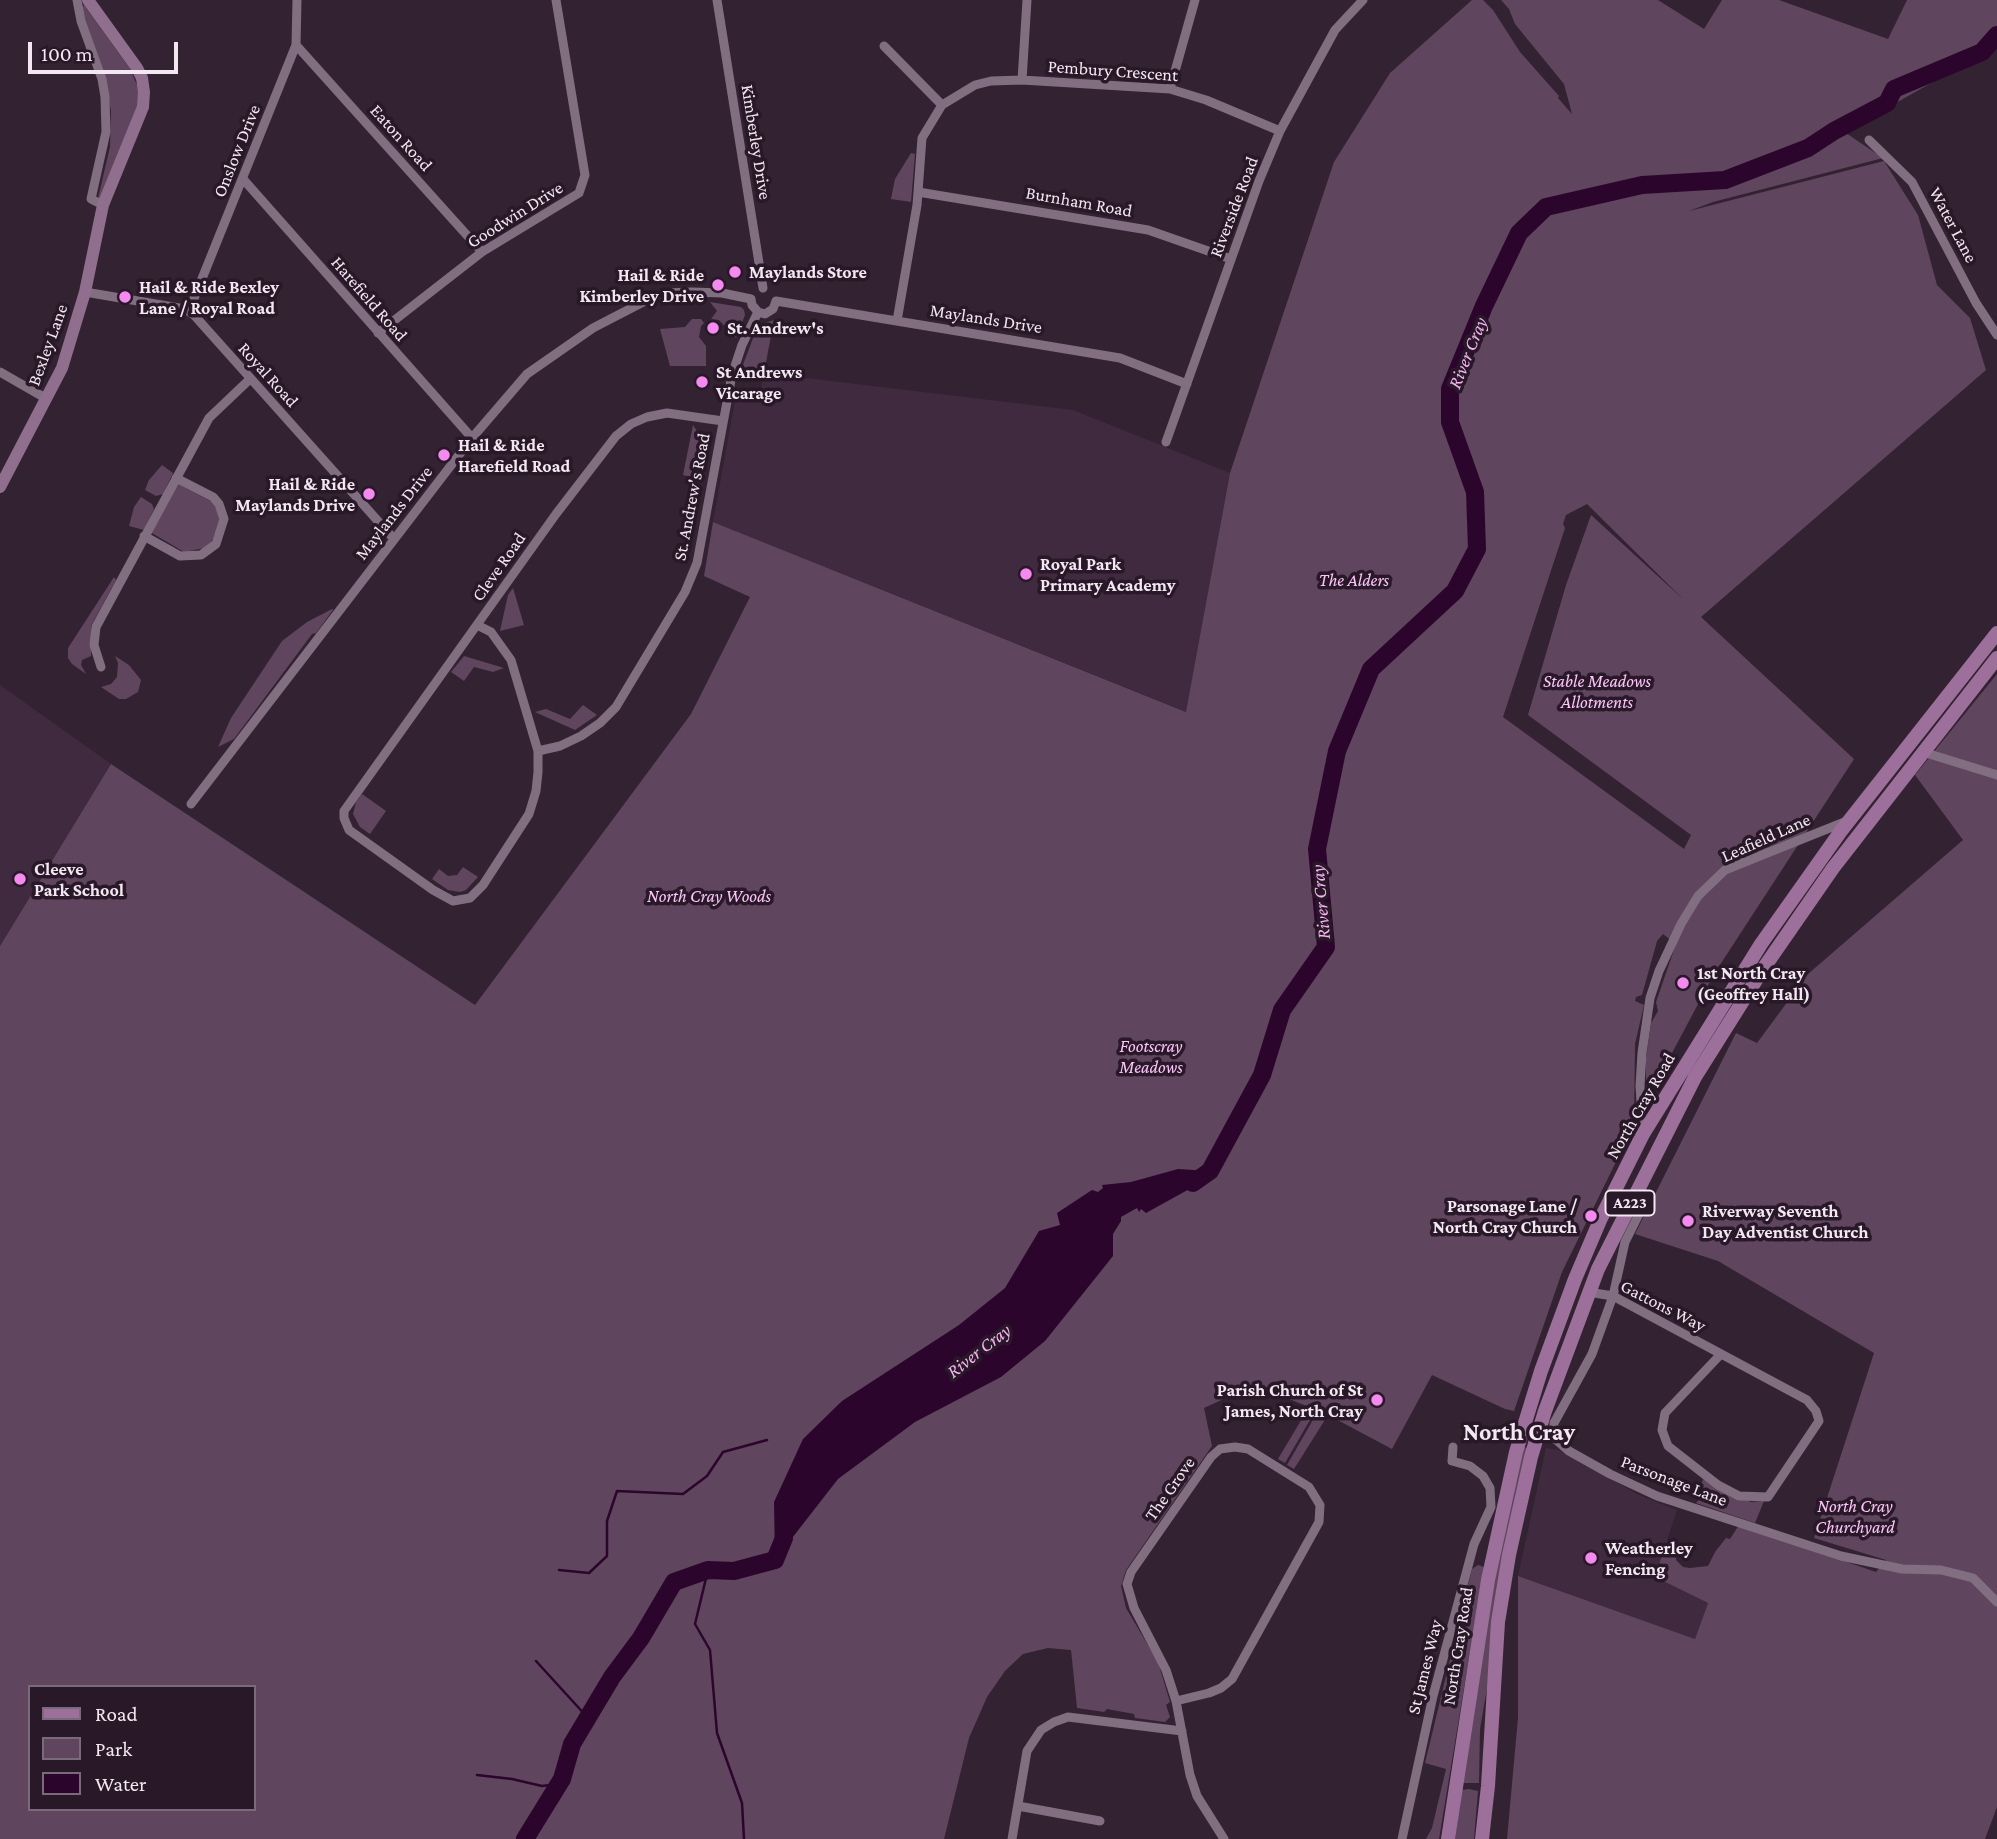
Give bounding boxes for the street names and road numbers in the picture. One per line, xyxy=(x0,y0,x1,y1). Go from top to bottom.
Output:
street label: Pembury Crescent xyxy=(1047,56,1179,86)
street label: Kimberley Drive xyxy=(736,83,776,201)
street label: Eaton Road xyxy=(365,100,437,176)
street label: Onslow Drive xyxy=(209,101,265,201)
street label: Riverside Road xyxy=(1205,154,1263,260)
street label: Goodwin Drive xyxy=(463,177,567,253)
street label: Burnham Road xyxy=(1024,182,1134,222)
street label: Water Lane xyxy=(1924,184,1982,266)
street label: Harefield Road xyxy=(326,252,412,346)
street label: Maylands Drive xyxy=(928,299,1044,339)
street label: Bexley Lane xyxy=(23,301,73,389)
street label: Royal Road xyxy=(233,338,303,412)
street label: St. Andrew's Road xyxy=(669,431,715,563)
street label: Maylands Drive xyxy=(351,462,437,564)
street label: Cleve Road xyxy=(467,528,531,606)
street label: Leafield Lane xyxy=(1718,809,1814,867)
street label: North Cray Road xyxy=(1602,1049,1680,1163)
road number: A223 xyxy=(1606,1190,1654,1216)
street label: Gattons Way xyxy=(1617,1275,1709,1337)
street label: Parsonage Lane xyxy=(1618,1451,1730,1511)
street label: The Grove xyxy=(1140,1453,1200,1525)
street label: North Cray Road xyxy=(1438,1585,1478,1707)
street label: St James Way xyxy=(1403,1618,1447,1716)

